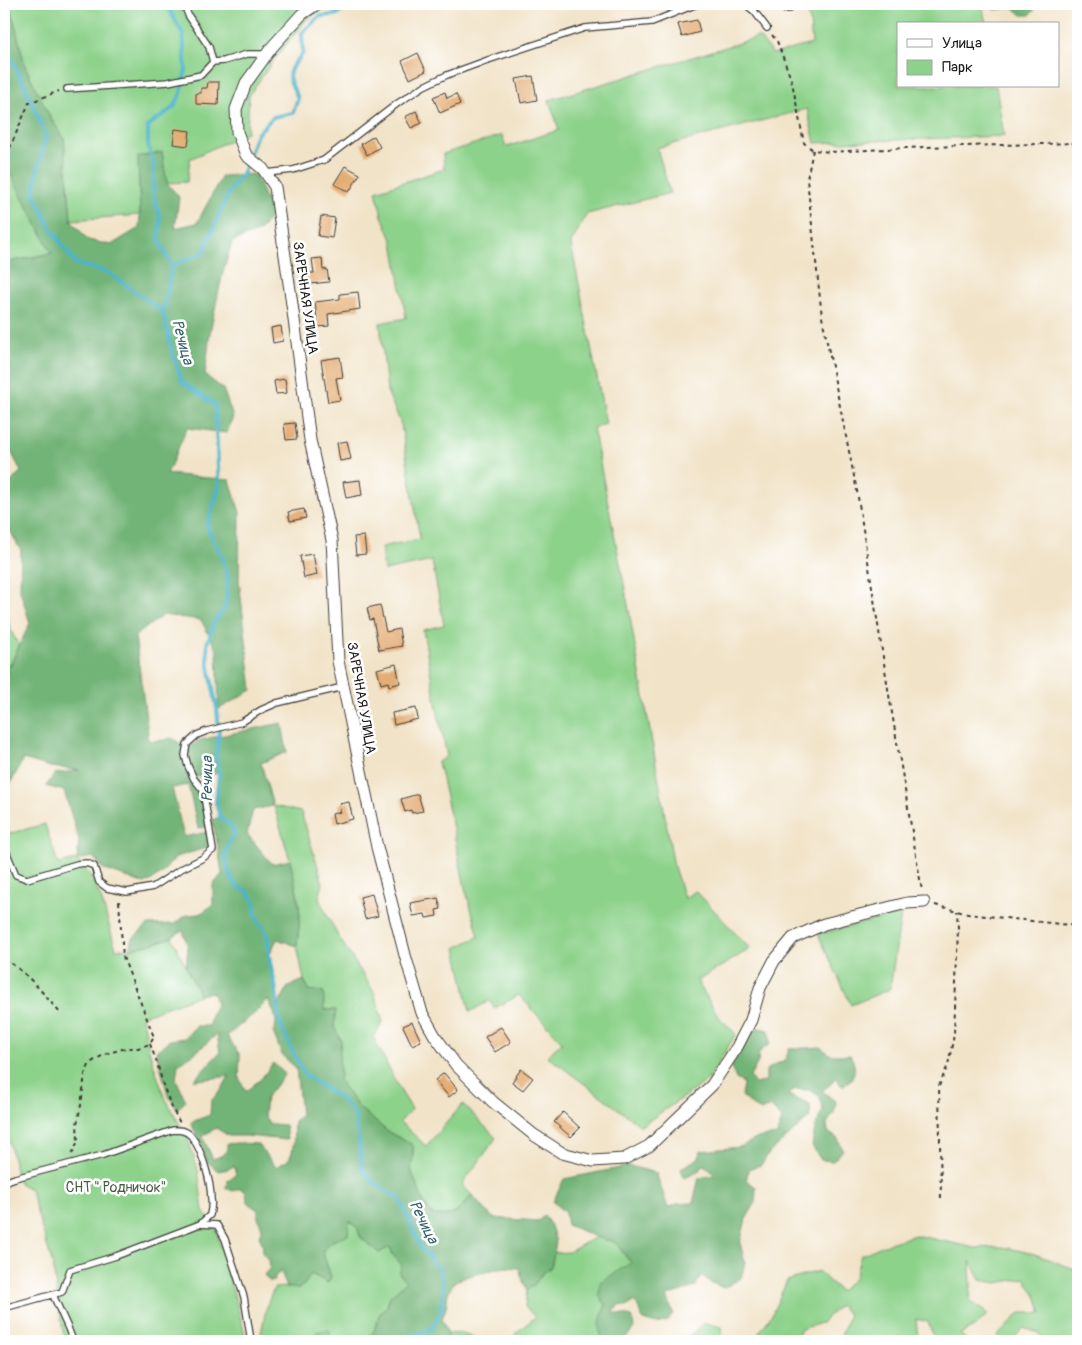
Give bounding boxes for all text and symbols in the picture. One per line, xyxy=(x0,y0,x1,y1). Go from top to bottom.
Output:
legend xyxy=(897,22,1060,88)
text: Улица xyxy=(942,34,982,53)
text: Парк xyxy=(942,58,973,77)
street label: ЗАРЕЧНАЯ УЛИЦА xyxy=(289,241,322,355)
water label: Речица xyxy=(167,318,198,368)
street label: ЗАРЕЧНАЯ УЛИЦА xyxy=(343,641,380,755)
water label: Речица xyxy=(198,755,217,802)
park label: СНТ " Родничок" xyxy=(66,1179,166,1196)
water label: Речица xyxy=(405,1198,443,1248)

